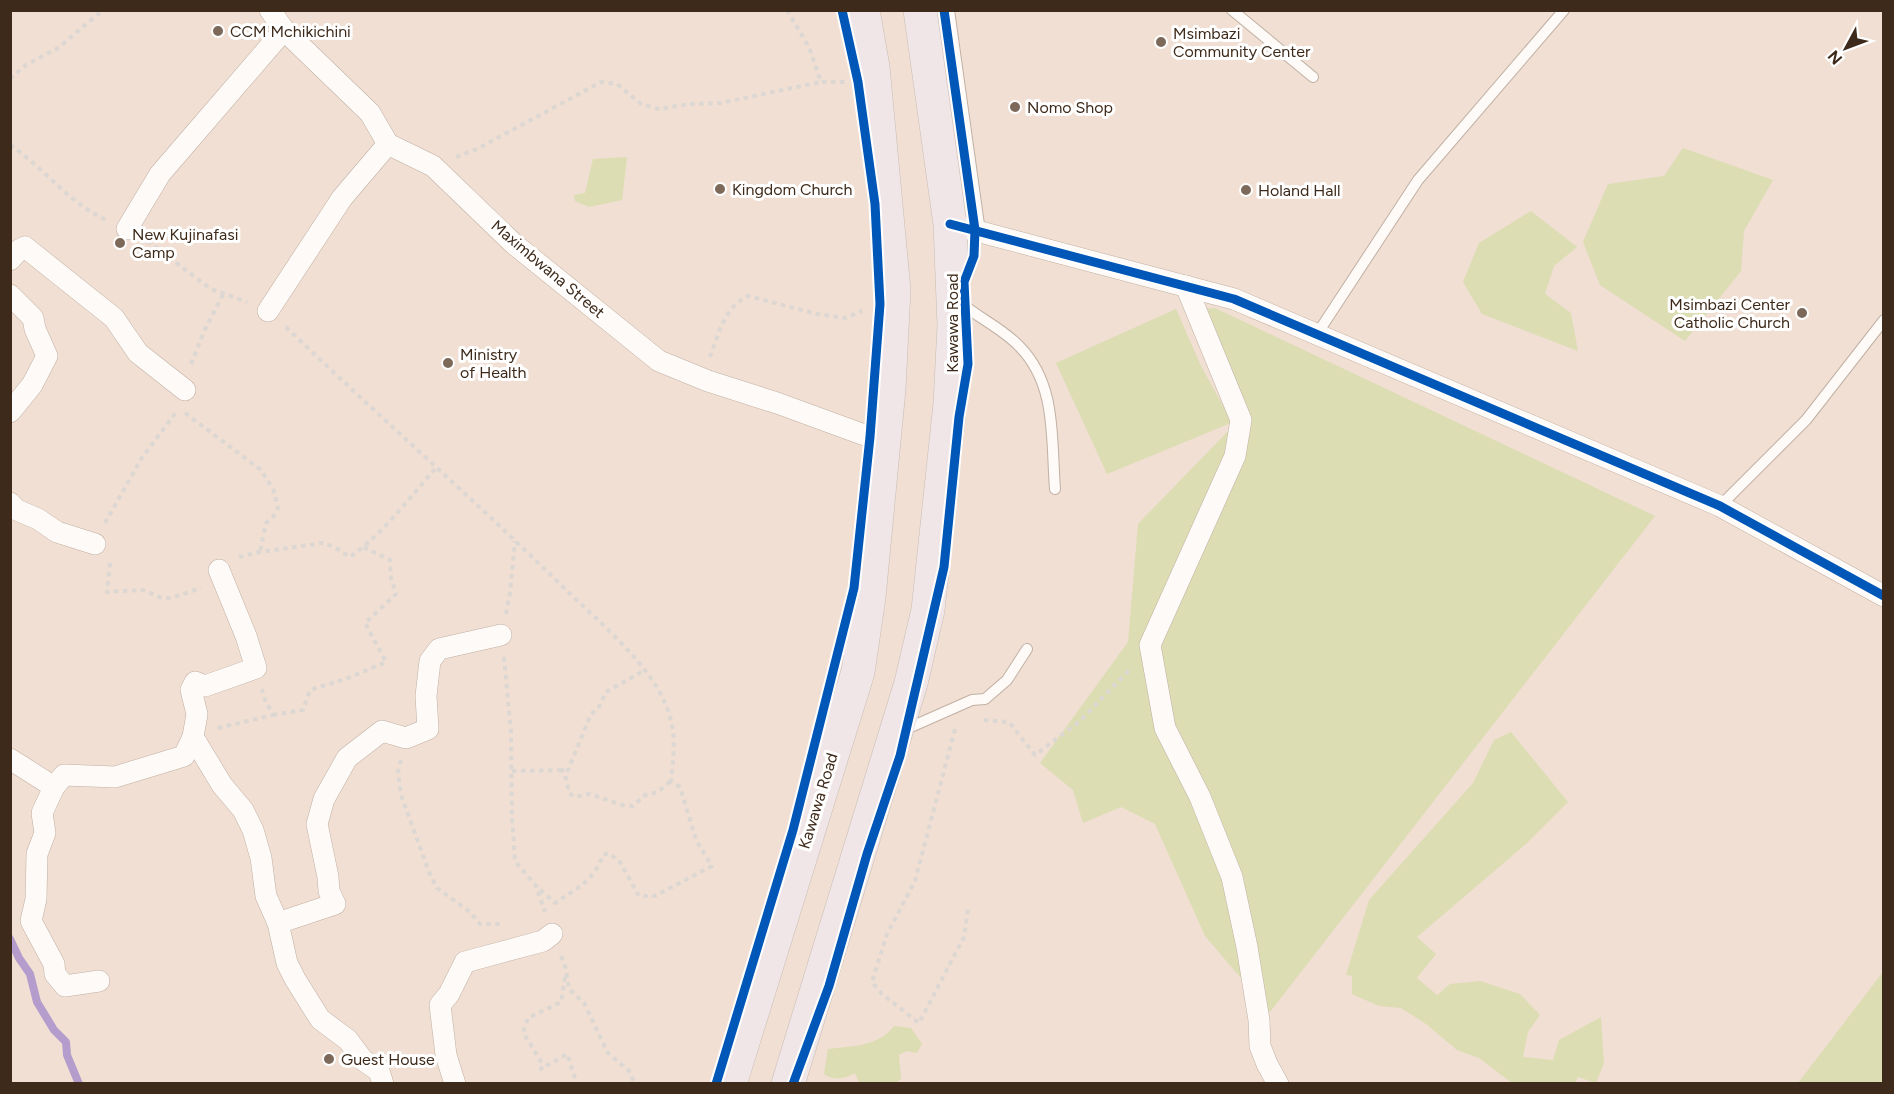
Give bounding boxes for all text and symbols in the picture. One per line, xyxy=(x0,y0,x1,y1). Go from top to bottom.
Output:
north arrow xyxy=(1816,18,1876,78)
place label: CCM Mchikichini xyxy=(230,22,351,41)
marker: CCM Mchikichini xyxy=(211,24,225,38)
place label: Msimbazi Community Center xyxy=(1173,24,1311,61)
marker: Msimbazi Community Center xyxy=(1154,35,1168,49)
text: N xyxy=(1824,47,1846,68)
place label: Nomo Shop xyxy=(1027,98,1113,117)
marker: Nomo Shop xyxy=(1008,100,1022,114)
place label: Kingdom Church xyxy=(732,180,852,199)
place label: Holand Hall xyxy=(1258,181,1340,200)
marker: Kingdom Church xyxy=(713,182,727,196)
marker: Holand Hall xyxy=(1239,183,1253,197)
street label: Maximbwana Street xyxy=(487,216,609,322)
place label: New Kujinafasi Camp xyxy=(132,225,238,262)
marker: New Kujinafasi Camp xyxy=(113,236,127,250)
street label: Kawawa Road xyxy=(943,273,962,373)
place label: Msimbazi Center Catholic Church xyxy=(1669,295,1791,332)
marker: Msimbazi Center Catholic Church xyxy=(1795,306,1809,320)
place label: Ministry of Health xyxy=(460,345,527,382)
marker: Ministry of Health xyxy=(441,356,455,370)
street label: Kawawa Road xyxy=(794,751,842,851)
place label: Guest House xyxy=(341,1050,435,1069)
marker: Guest House xyxy=(322,1052,336,1066)

